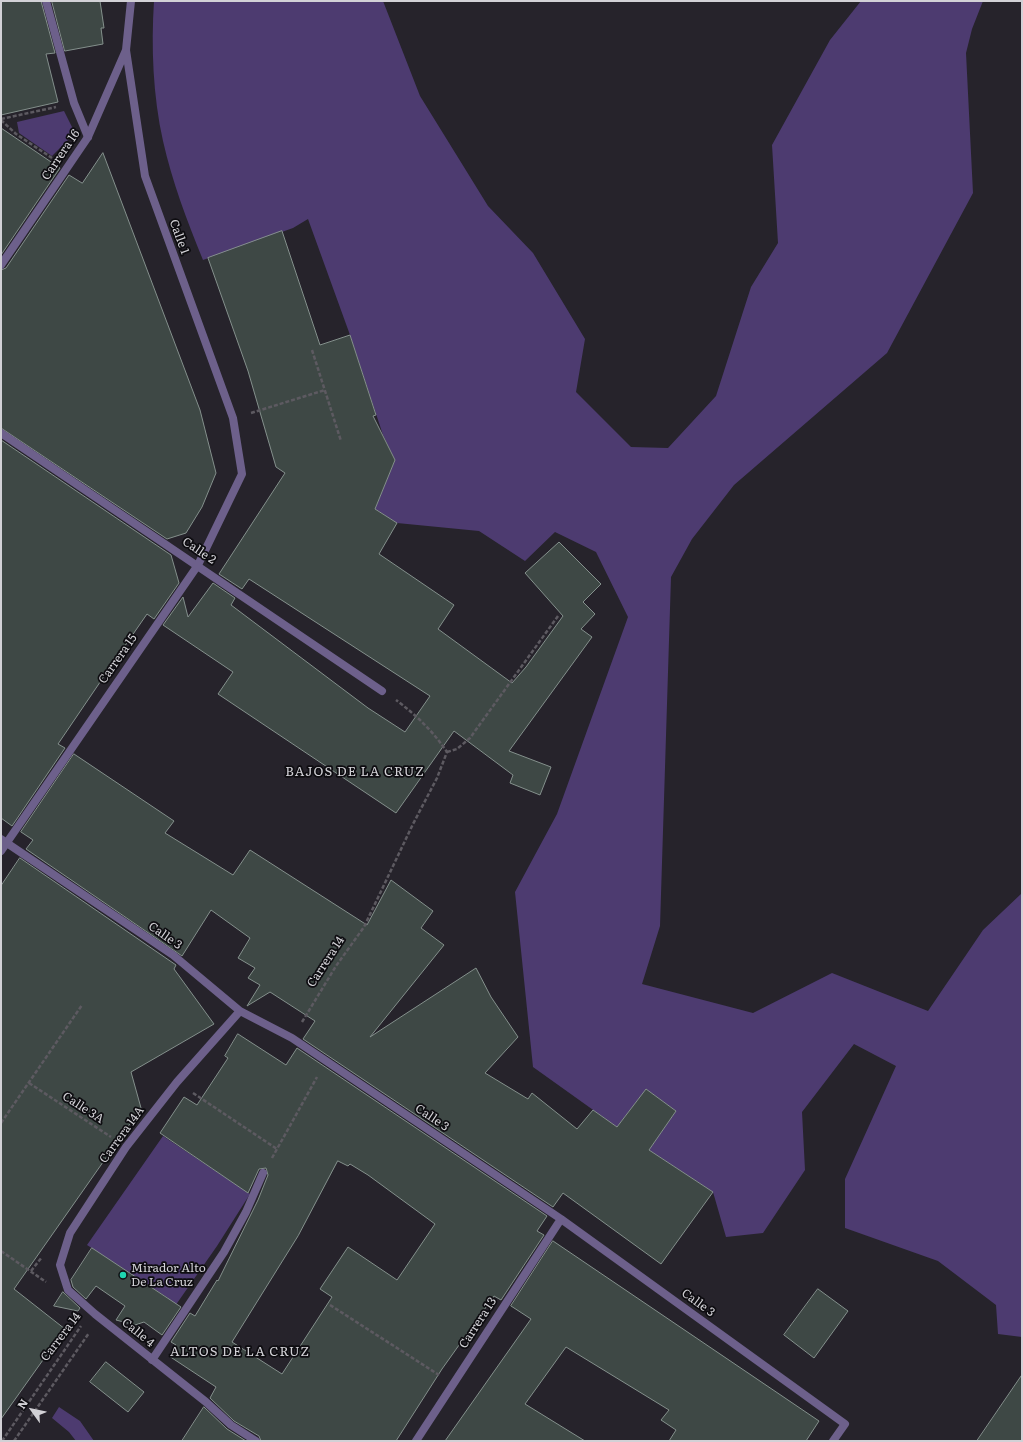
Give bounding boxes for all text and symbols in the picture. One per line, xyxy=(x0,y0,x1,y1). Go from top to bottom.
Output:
street label: Carrera 16 xyxy=(39,127,83,183)
street label: Calle 1 xyxy=(166,218,192,256)
street label: Calle 2 xyxy=(179,535,219,567)
street label: Carrera 15 xyxy=(96,631,140,687)
district label: BAJOS DE LA CRUZ xyxy=(285,764,425,780)
street label: Calle 3 xyxy=(145,919,185,953)
street label: Carrera 14 xyxy=(304,934,348,990)
street label: Calle 3A xyxy=(60,1089,106,1127)
street label: Calle 3 xyxy=(412,1101,452,1135)
street label: Carrera 14A xyxy=(97,1104,147,1166)
place label: Mirador Alto De La Cruz xyxy=(131,1261,206,1289)
marker: Mirador Alto De La Cruz xyxy=(118,1270,128,1280)
street label: Calle 3 xyxy=(678,1286,718,1320)
street label: Carrera 13 xyxy=(456,1295,500,1351)
street label: Carrera 14 xyxy=(38,1310,84,1364)
street label: Calle 4 xyxy=(119,1315,157,1351)
district label: ALTOS DE LA CRUZ xyxy=(170,1344,310,1360)
north arrow xyxy=(12,1390,52,1430)
text: N xyxy=(13,1395,31,1412)

